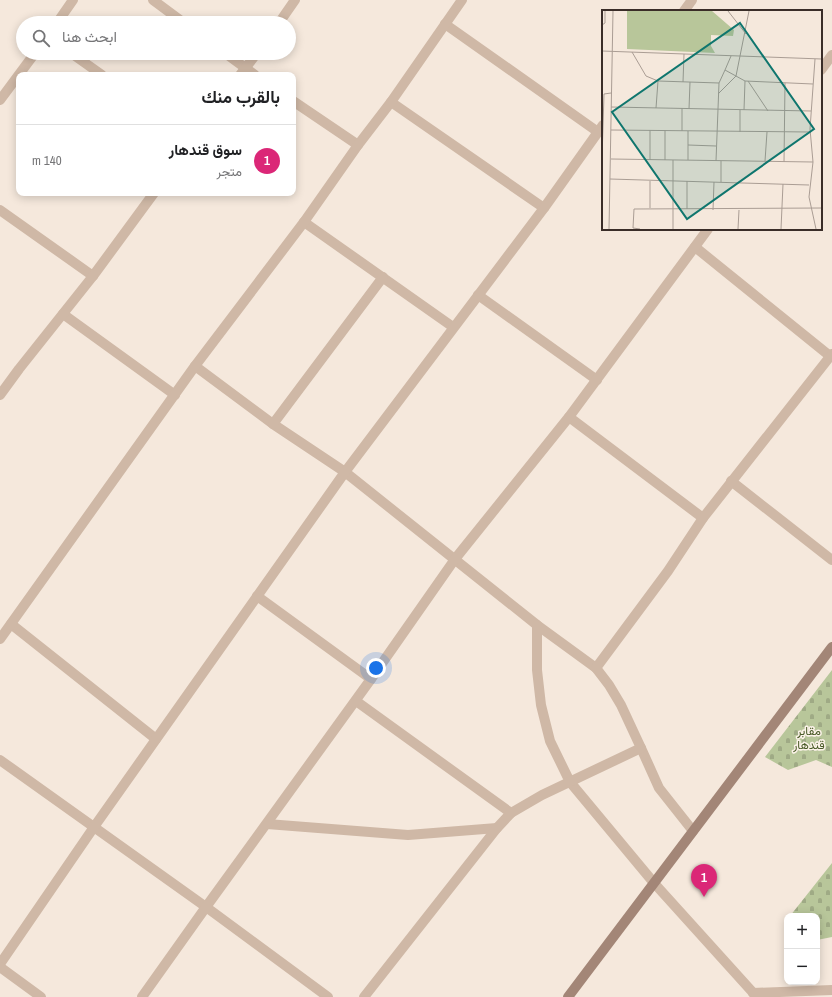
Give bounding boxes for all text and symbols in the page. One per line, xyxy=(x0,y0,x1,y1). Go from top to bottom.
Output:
inset map xyxy=(602,10,822,230)
search box xyxy=(16,16,296,60)
text: ابحث هنا xyxy=(62,26,117,47)
icon: search xyxy=(30,27,52,49)
text: بالقرب منك xyxy=(201,85,280,108)
text: سوق قندهار xyxy=(169,139,242,160)
text: 140 m xyxy=(32,152,62,169)
text: 1 xyxy=(264,152,270,169)
text: متجر xyxy=(217,163,242,180)
your location xyxy=(366,658,386,678)
park label: مقابر قندهار xyxy=(792,723,825,753)
pin: 1 xyxy=(691,864,717,897)
map controls xyxy=(784,913,820,985)
button: + xyxy=(784,913,820,949)
button: − xyxy=(784,949,820,985)

